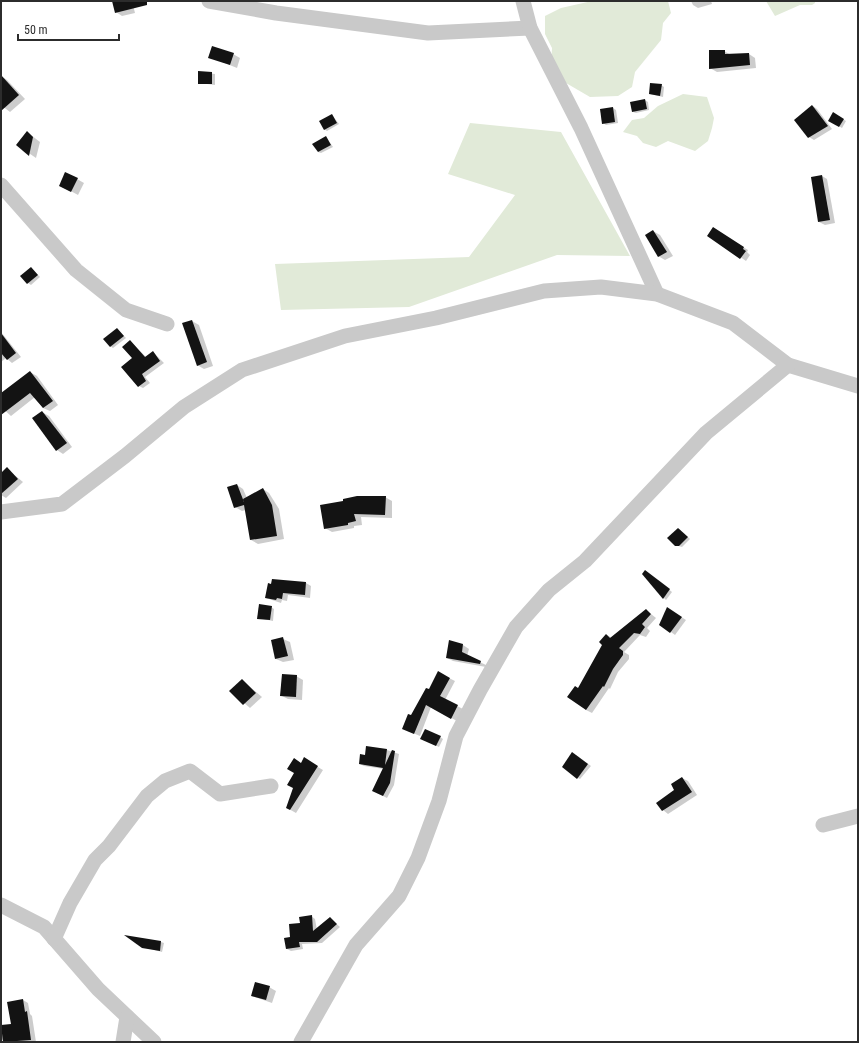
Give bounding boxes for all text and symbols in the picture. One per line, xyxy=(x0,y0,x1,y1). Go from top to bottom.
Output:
scale bar xyxy=(18,16,119,42)
text: 50 m xyxy=(24,23,48,37)

